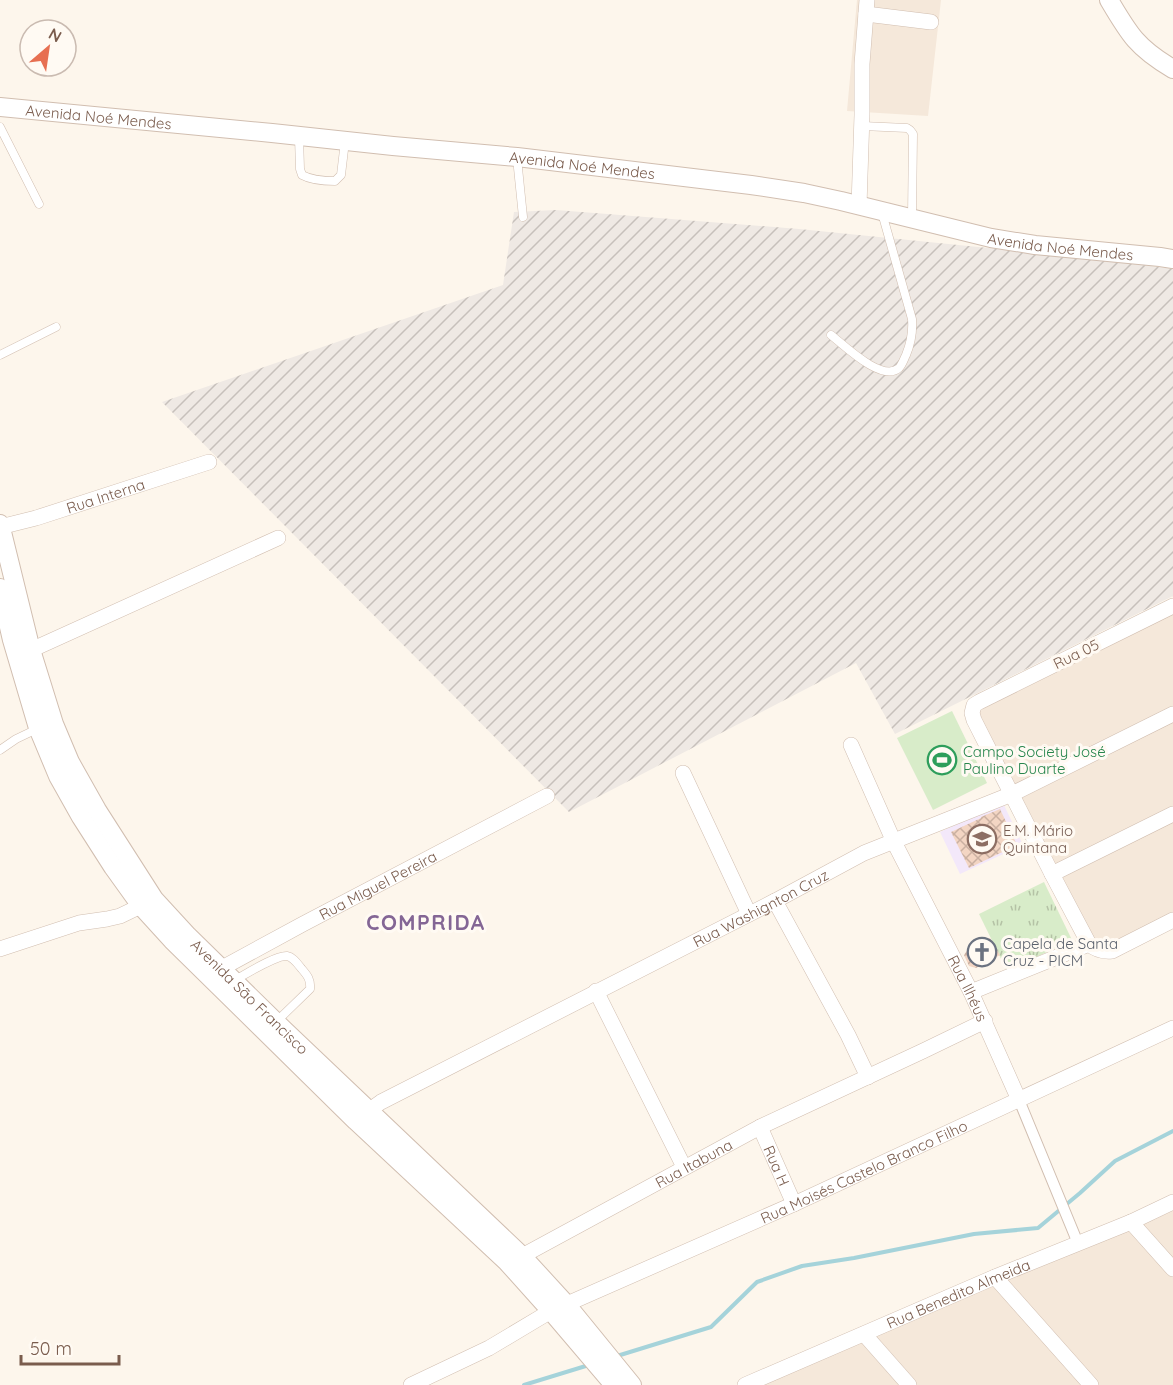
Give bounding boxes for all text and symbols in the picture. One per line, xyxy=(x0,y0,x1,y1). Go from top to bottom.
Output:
north arrow xyxy=(18,18,78,78)
text: N xyxy=(45,23,65,46)
street label: Avenida Noé Mendes xyxy=(25,100,172,133)
street label: Avenida Noé Mendes xyxy=(508,147,656,183)
street label: Avenida Noé Mendes xyxy=(986,228,1134,264)
street label: Rua Interna xyxy=(64,474,147,517)
street label: Rua 05 xyxy=(1050,635,1102,673)
place label: Campo Society José Paulino Duarte xyxy=(963,742,1106,778)
sports icon: Campo Society José Paulino Duarte xyxy=(926,744,958,776)
place label: E.M. Mário Quintana xyxy=(1003,821,1073,857)
school or university icon: E.M. Mário Quintana xyxy=(966,823,998,855)
street label: Rua Miguel Pereira xyxy=(316,846,440,924)
street label: Rua Washignton Cruz xyxy=(689,865,831,951)
district label: COMPRIDA xyxy=(366,909,486,935)
place label: Capela de Santa Cruz - PICM xyxy=(1003,934,1118,970)
street label: Avenida São Francisco xyxy=(187,935,313,1058)
church icon: Capela de Santa Cruz - PICM xyxy=(966,936,998,968)
street label: Rua Ilhéus xyxy=(944,952,992,1024)
street label: Rua Moisés Castelo Branco Filho xyxy=(757,1115,970,1227)
street label: Rua Itabuna xyxy=(652,1134,735,1192)
street label: Rua H xyxy=(760,1142,794,1189)
street label: Rua Benedito Almeida xyxy=(883,1254,1033,1332)
scale bar xyxy=(21,1328,118,1366)
text: 50 m xyxy=(30,1337,72,1360)

